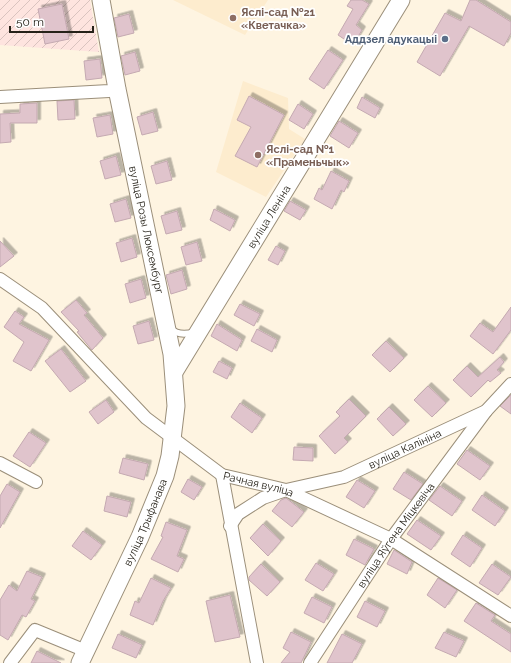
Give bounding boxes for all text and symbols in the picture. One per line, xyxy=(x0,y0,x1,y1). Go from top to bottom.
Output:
place label: Яслі-сад №21 «Кветачка» xyxy=(241,6,316,32)
scale bar xyxy=(10,8,93,34)
marker: Яслі-сад №21 «Кветачка» xyxy=(228,13,238,23)
text: 50 m xyxy=(16,15,44,29)
place label: Аддзел адукацыі xyxy=(345,33,437,46)
marker: Аддзел адукацыі xyxy=(440,34,450,44)
place label: Яслі-сад №1 «Праменьчык» xyxy=(266,143,349,169)
marker: Яслі-сад №1 «Праменьчык» xyxy=(253,150,263,160)
street label: вуліца Розы Люксембург xyxy=(126,165,166,296)
street label: вуліца Леніна xyxy=(245,183,293,251)
street label: вуліца Калініна xyxy=(366,426,443,471)
street label: Рачная вуліца xyxy=(222,469,296,499)
street label: вуліца Трыфанава xyxy=(121,477,170,568)
street label: вуліца Яўгена Міцкевіча xyxy=(355,480,437,590)

